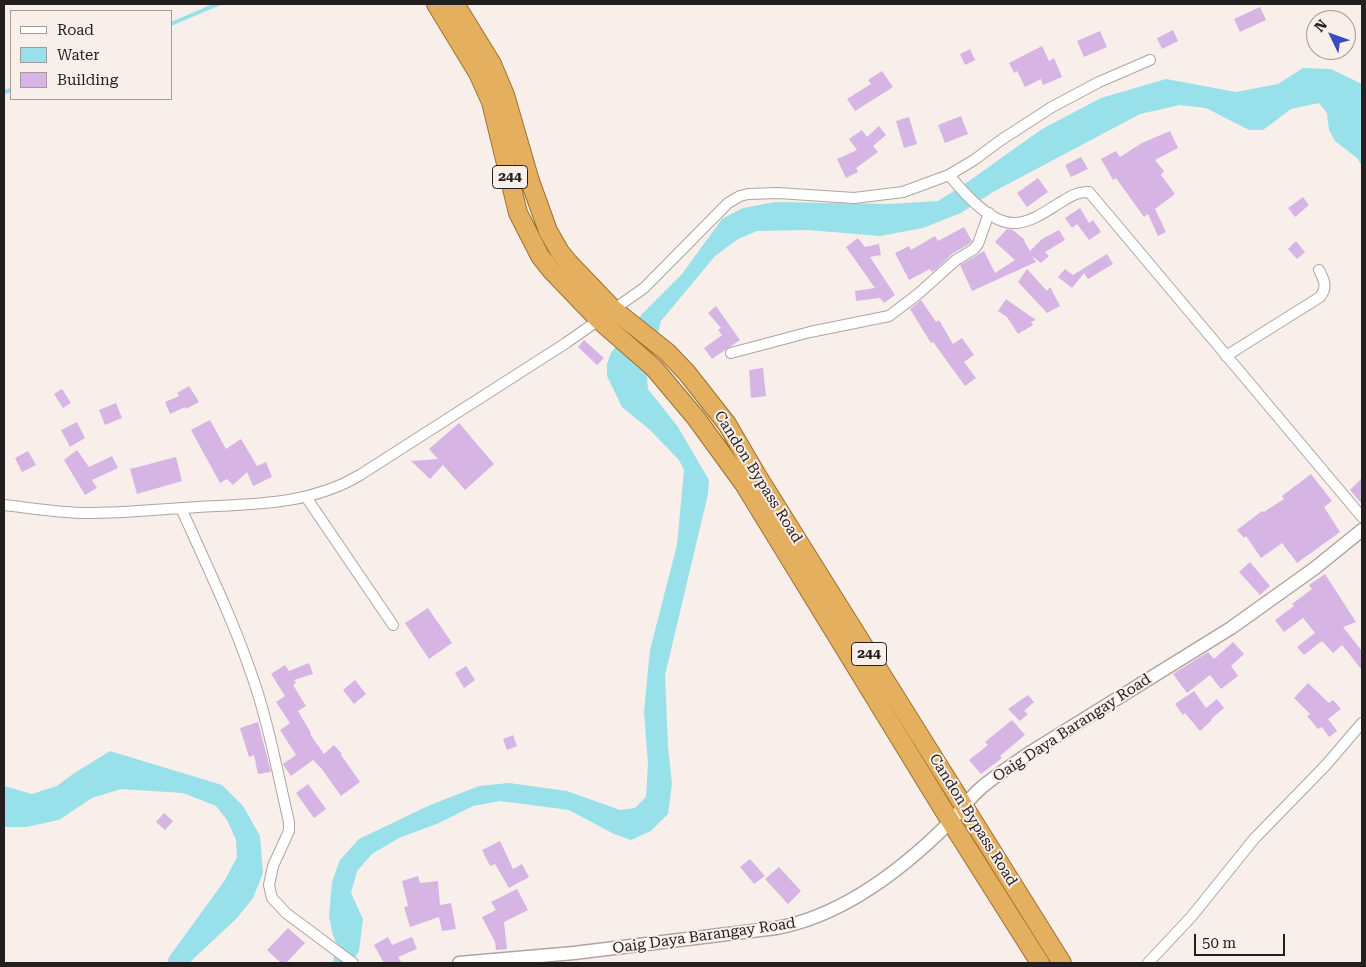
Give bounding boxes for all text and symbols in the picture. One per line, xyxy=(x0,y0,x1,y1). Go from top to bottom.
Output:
legend xyxy=(10,10,172,100)
north arrow xyxy=(1306,10,1356,60)
text: N xyxy=(1311,16,1330,35)
text: Road xyxy=(57,21,94,39)
text: Water xyxy=(57,46,99,64)
text: Building xyxy=(57,71,118,89)
road number: 244 xyxy=(492,166,528,188)
street label: Candon Bypass Road xyxy=(710,408,806,546)
road number: 244 xyxy=(852,642,886,666)
street label: Oaig Daya Barangay Road xyxy=(990,670,1154,786)
street label: Candon Bypass Road xyxy=(925,751,1021,889)
street label: Oaig Daya Barangay Road xyxy=(611,914,797,958)
scale bar xyxy=(1196,924,1287,956)
text: 50 m xyxy=(1202,934,1236,952)

